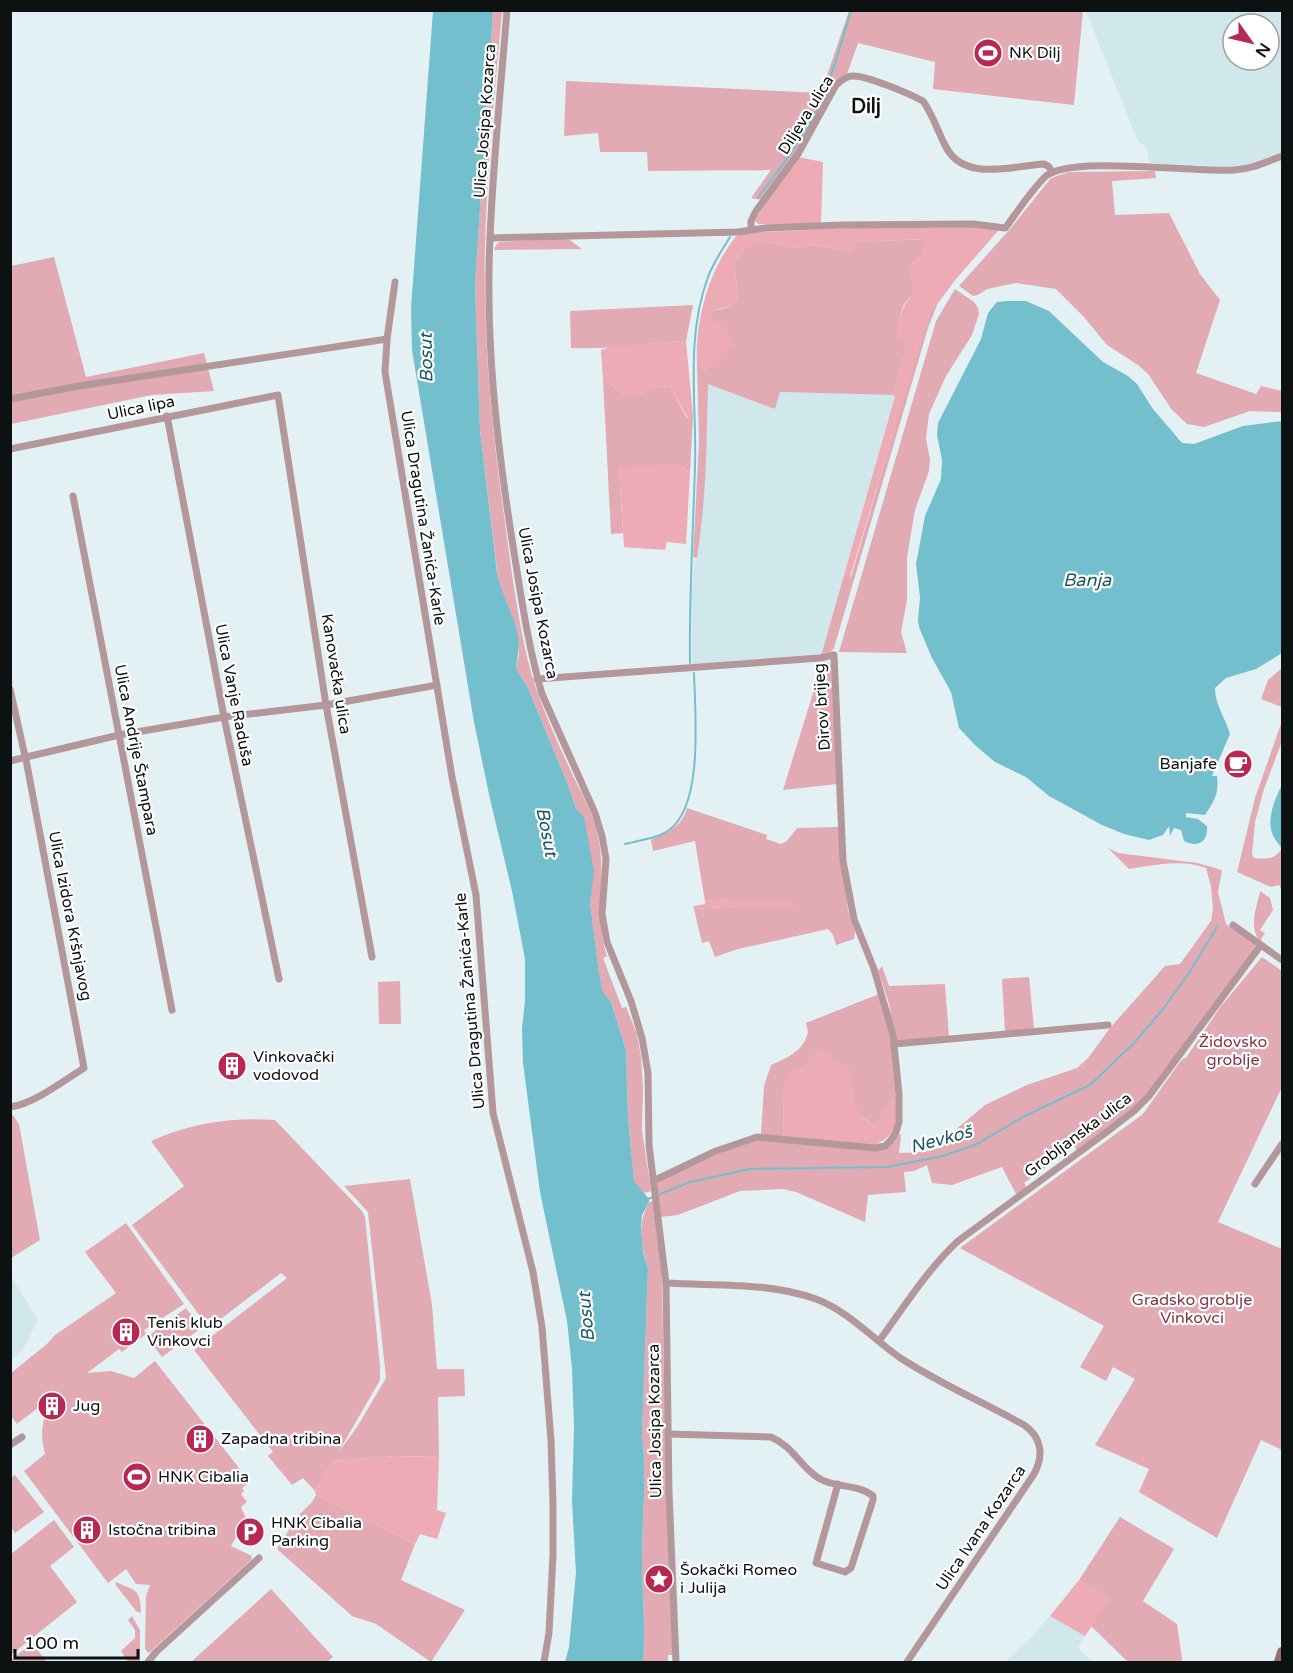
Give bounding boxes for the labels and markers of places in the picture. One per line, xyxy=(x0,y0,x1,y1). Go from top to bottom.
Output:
sports icon: NK Dilj xyxy=(972,37,1004,69)
place label: NK Dilj xyxy=(1009,43,1061,63)
cafe icon: Banjafe xyxy=(1222,748,1254,780)
place label: Banjafe xyxy=(1160,754,1217,774)
place label: Vinkovački vodovod xyxy=(253,1047,334,1085)
building icon: Vinkovački vodovod xyxy=(216,1050,248,1082)
place label: Tenis klub Vinkovci xyxy=(147,1313,223,1351)
building icon: Tenis klub Vinkovci xyxy=(110,1316,142,1348)
building icon: Jug xyxy=(36,1390,68,1422)
place label: Jug xyxy=(73,1396,100,1416)
building icon: Zapadna tribina xyxy=(184,1423,216,1455)
place label: Zapadna tribina xyxy=(221,1429,341,1449)
sports icon: HNK Cibalia xyxy=(121,1461,153,1493)
place label: HNK Cibalia xyxy=(158,1467,249,1487)
place label: HNK Cibalia Parking xyxy=(271,1513,362,1551)
building icon: Istočna tribina xyxy=(71,1514,103,1546)
parking icon: HNK Cibalia Parking xyxy=(234,1516,266,1548)
place label: Istočna tribina xyxy=(108,1520,216,1540)
place label: Šokački Romeo i Julija xyxy=(680,1560,797,1598)
place icon: Šokački Romeo i Julija xyxy=(643,1563,675,1595)

